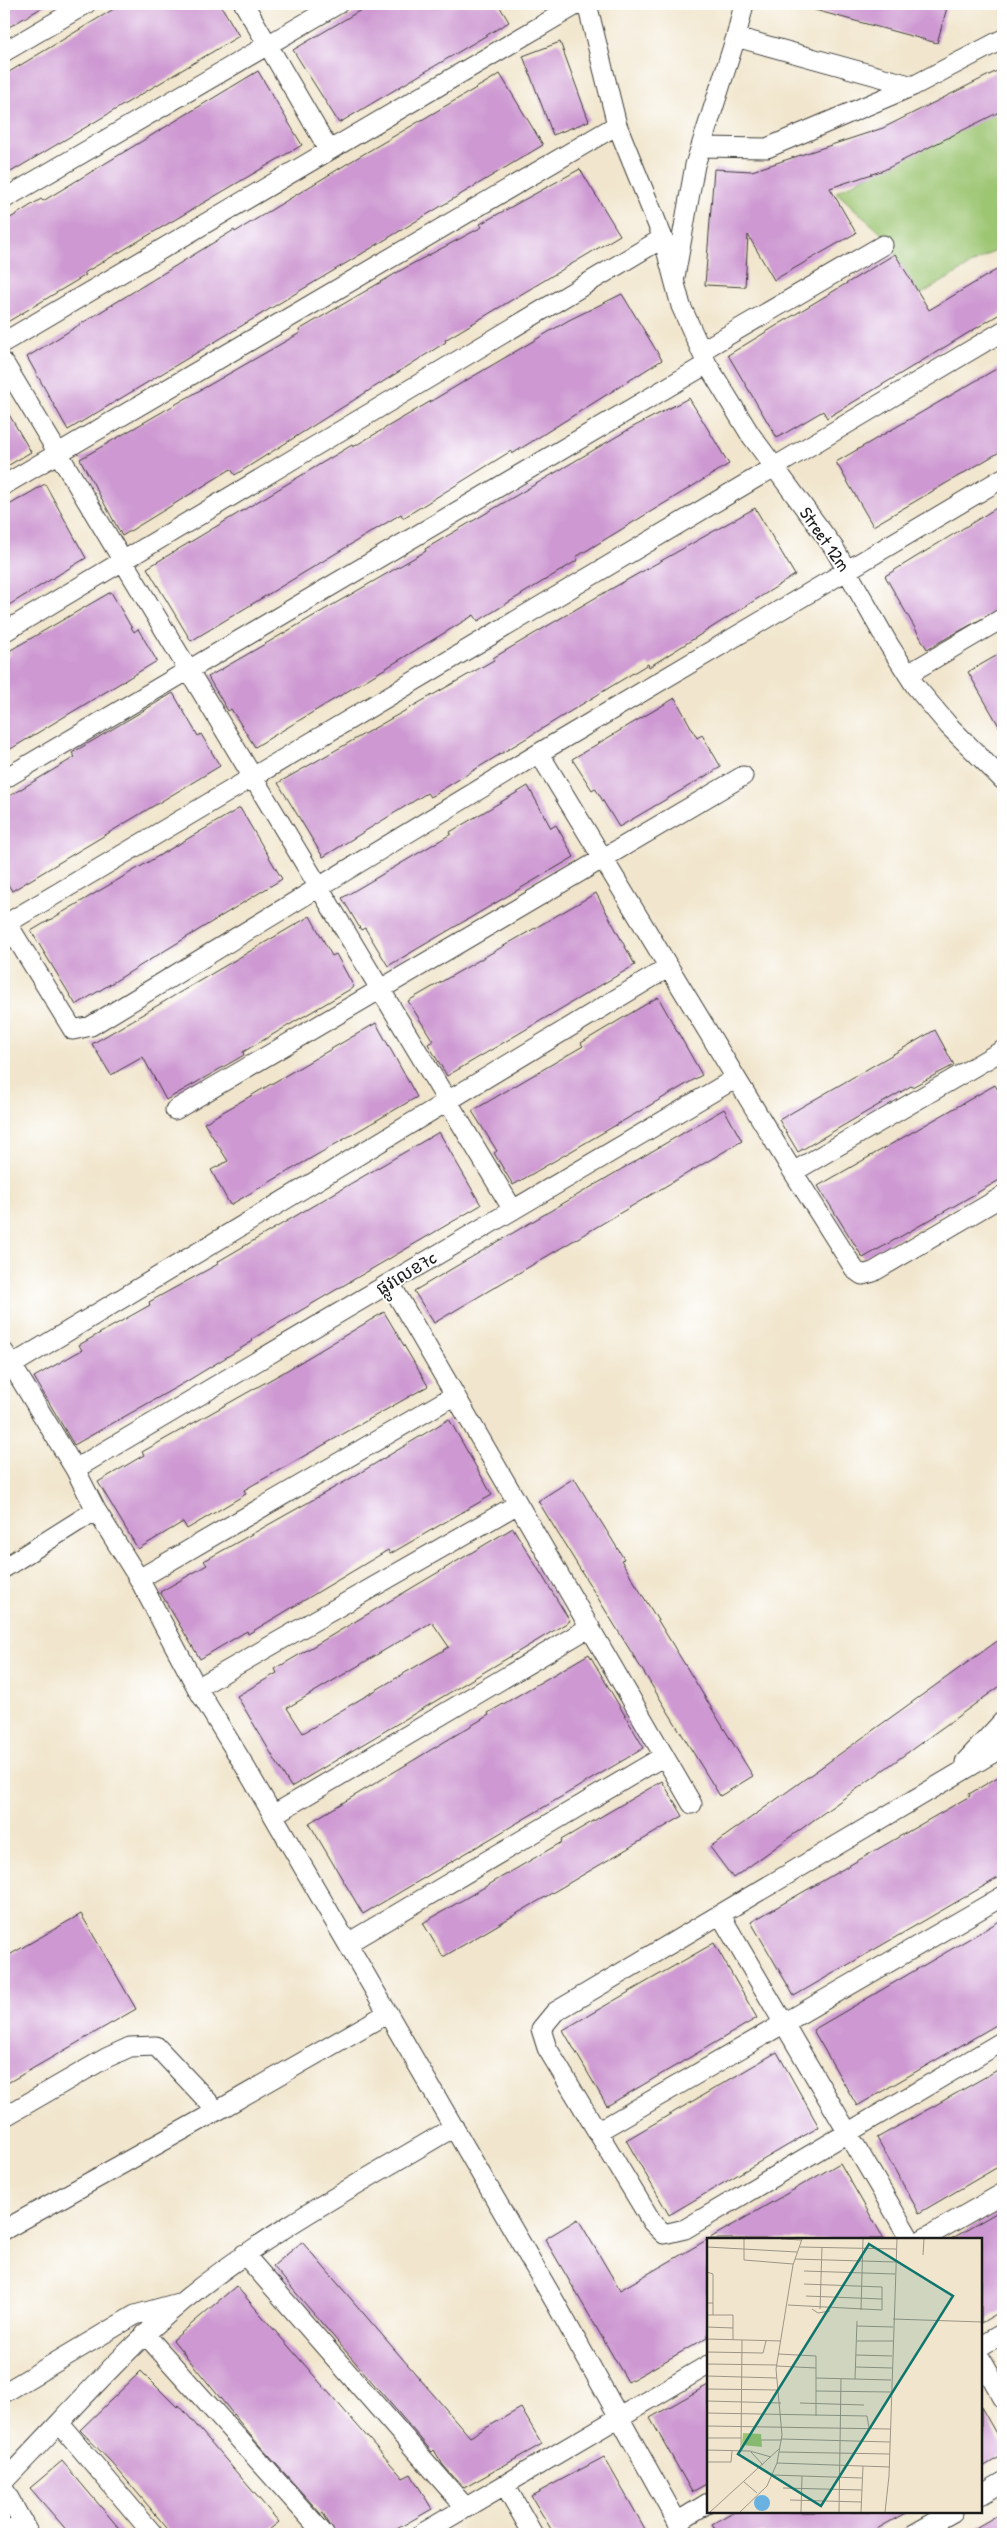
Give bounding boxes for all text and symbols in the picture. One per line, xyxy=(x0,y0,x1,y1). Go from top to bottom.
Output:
street label: Street 12m xyxy=(794,502,856,576)
street label: ផ្លូវលេខ7c xyxy=(371,1245,443,1305)
inset map xyxy=(707,2238,982,2513)

